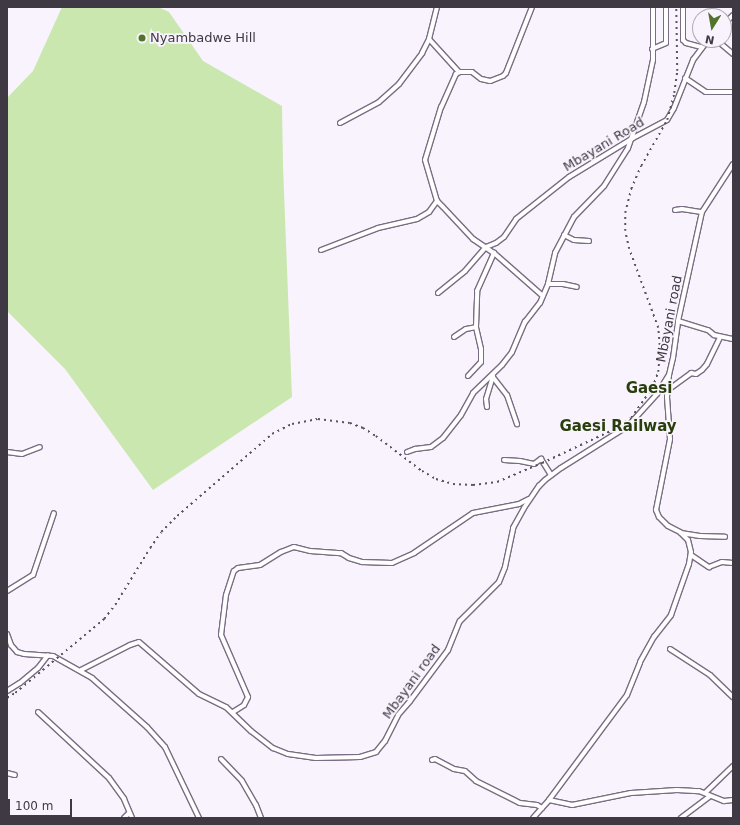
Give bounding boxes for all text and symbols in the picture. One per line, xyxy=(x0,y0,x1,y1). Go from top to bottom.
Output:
north arrow xyxy=(692,8,732,48)
place label: Nyambadwe Hill xyxy=(150,30,256,46)
text: N xyxy=(704,32,716,47)
marker: Nyambadwe Hill xyxy=(137,33,147,43)
street label: Mbayani Road xyxy=(561,115,647,175)
street label: Mbayani road xyxy=(654,274,686,364)
district label: Gaesi xyxy=(626,380,672,398)
district label: Gaesi Railway xyxy=(559,418,677,436)
street label: Mbayani road xyxy=(380,642,444,722)
scale bar xyxy=(10,791,74,817)
text: 100 m xyxy=(15,799,53,813)

